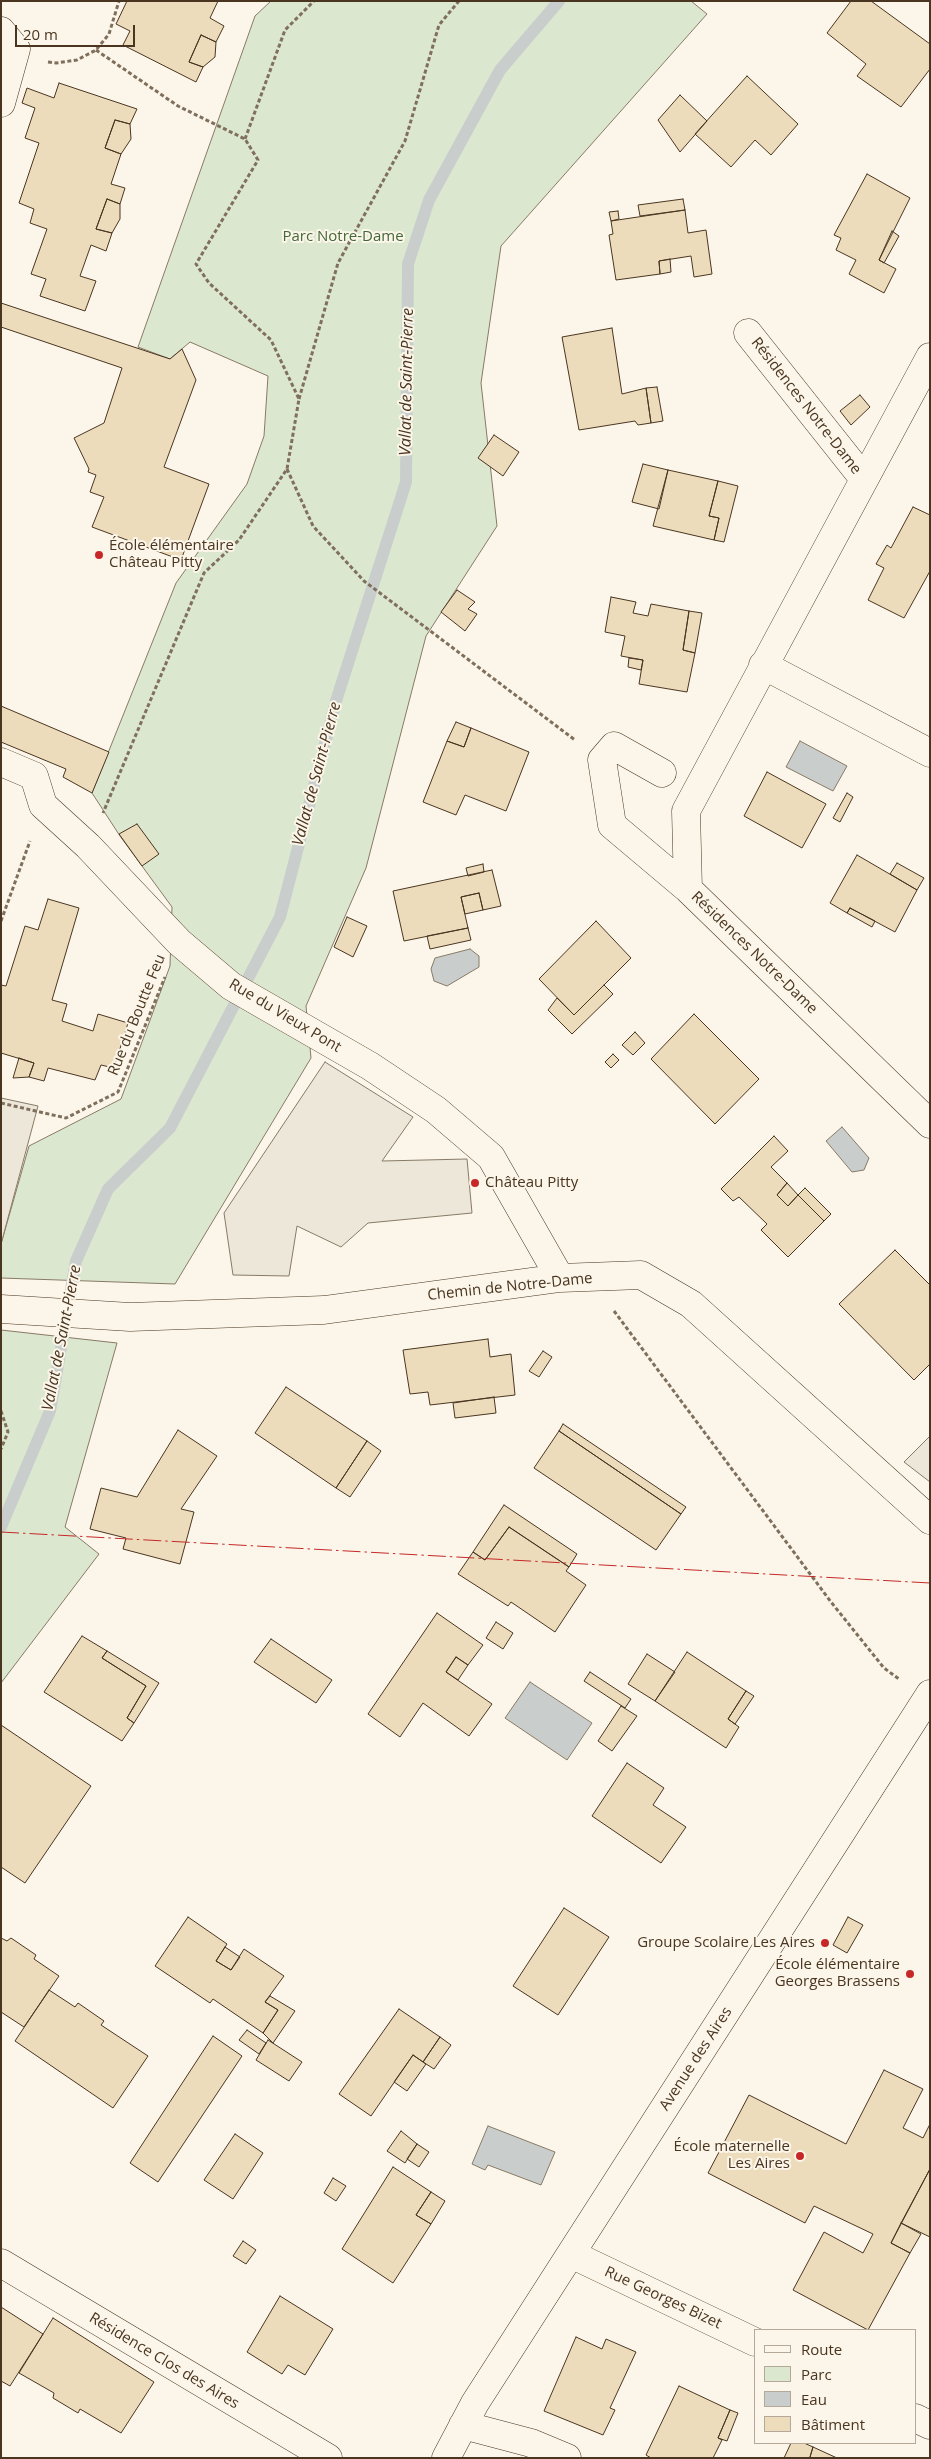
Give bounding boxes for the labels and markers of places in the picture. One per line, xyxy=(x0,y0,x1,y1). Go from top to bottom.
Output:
place label: École élémentaire Château Pitty xyxy=(109,537,234,572)
marker: École élémentaire Château Pitty xyxy=(93,549,105,561)
place label: Château Pitty xyxy=(485,1174,578,1192)
marker: Château Pitty xyxy=(469,1177,481,1189)
place label: Groupe Scolaire Les Aires xyxy=(637,1934,815,1952)
marker: Groupe Scolaire Les Aires xyxy=(819,1937,831,1949)
place label: École élémentaire Georges Brassens xyxy=(775,1956,900,1991)
marker: École élémentaire Georges Brassens xyxy=(904,1968,916,1980)
place label: École maternelle Les Aires xyxy=(674,2138,790,2173)
marker: École maternelle Les Aires xyxy=(794,2150,806,2162)

